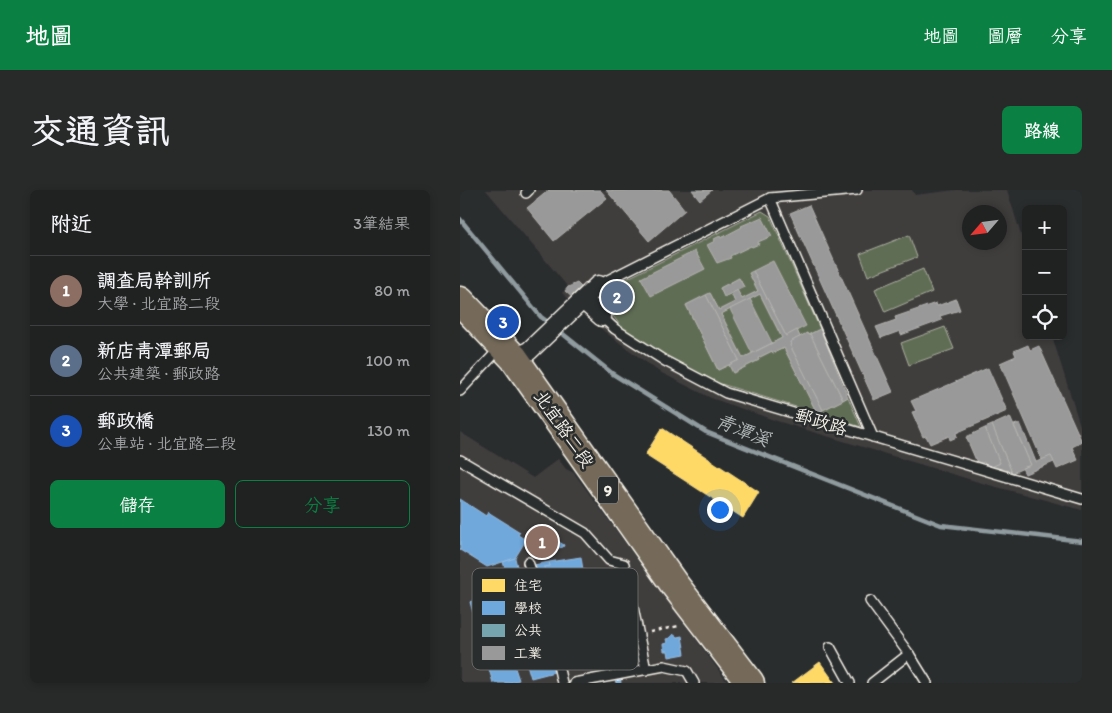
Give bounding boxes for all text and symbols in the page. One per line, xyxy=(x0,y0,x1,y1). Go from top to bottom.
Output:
text: 地圖 xyxy=(25,21,73,50)
text: 地圖 xyxy=(923,25,959,47)
text: 圖層 xyxy=(987,25,1023,47)
text: 分享 xyxy=(1051,25,1087,47)
button: 路線 xyxy=(1002,106,1082,154)
text: 交通資訊 xyxy=(30,110,170,152)
north arrow xyxy=(962,205,1007,250)
map controls xyxy=(1022,205,1067,340)
button: + xyxy=(1022,205,1067,250)
text: 附近 xyxy=(50,211,92,236)
text: 3筆結果 xyxy=(353,214,410,233)
button: − xyxy=(1022,250,1067,295)
text: 調查局幹訓所 xyxy=(97,269,211,292)
pin: 2 xyxy=(601,278,633,316)
text: 1 xyxy=(62,281,70,300)
text: 80 m xyxy=(374,281,410,300)
text: 大學 · 北宜路二段 xyxy=(97,294,220,313)
button: locate xyxy=(1022,295,1067,340)
pin: 3 xyxy=(487,303,519,341)
text: 新店青潭郵局 xyxy=(97,339,211,362)
text: 2 xyxy=(62,351,70,370)
text: 100 m xyxy=(366,351,410,370)
text: 公共建築 · 郵政路 xyxy=(97,364,220,383)
street label: 北宜路二段 xyxy=(529,386,599,472)
street label: 郵政路 xyxy=(792,404,850,440)
text: 郵政橋 xyxy=(97,409,154,432)
water label: 青潭溪 xyxy=(712,409,775,452)
text: 3 xyxy=(62,421,70,440)
text: 130 m xyxy=(367,421,410,440)
text: 公車站 · 北宜路二段 xyxy=(97,434,236,453)
road number: 9 xyxy=(598,476,618,504)
button: 儲存 xyxy=(50,480,225,528)
button: 分享 xyxy=(235,480,410,528)
your location xyxy=(707,497,733,523)
pin: 1 xyxy=(526,523,558,561)
legend xyxy=(472,568,638,670)
text: 住宅 xyxy=(514,577,542,594)
text: 學校 xyxy=(514,600,542,617)
text: 公共 xyxy=(514,622,542,639)
text: 工業 xyxy=(514,645,542,662)

